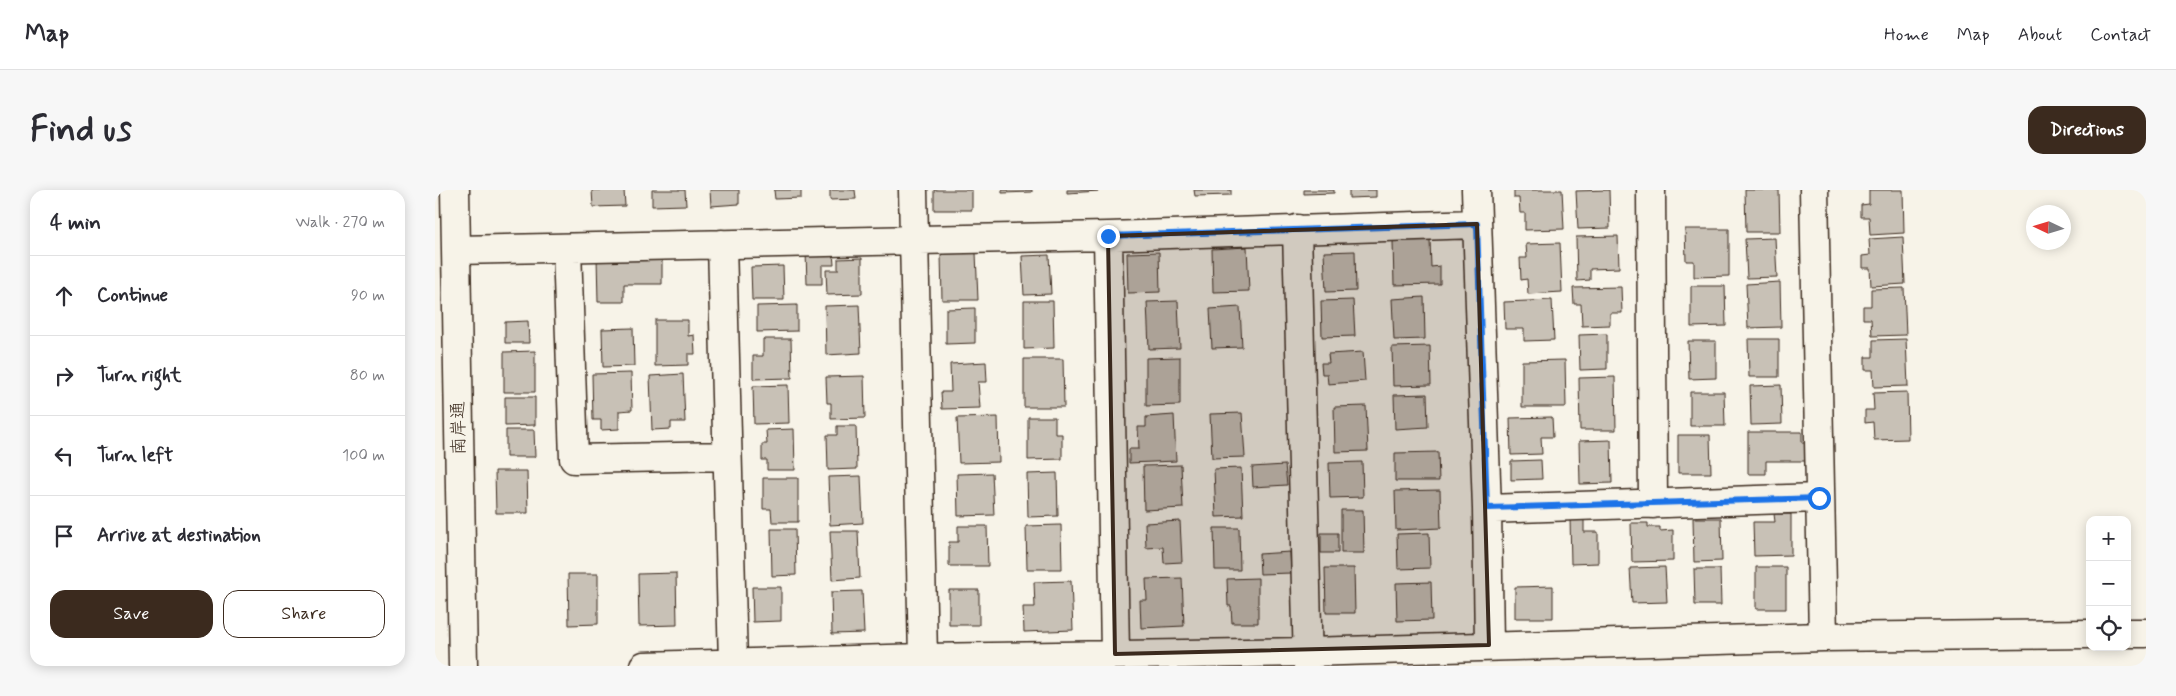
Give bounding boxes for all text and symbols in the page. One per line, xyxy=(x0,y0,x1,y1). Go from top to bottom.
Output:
text: Map xyxy=(25,19,69,50)
text: Home xyxy=(1884,23,1929,47)
text: Map xyxy=(1957,23,1990,47)
text: About xyxy=(2018,23,2062,47)
text: Contact xyxy=(2090,23,2151,47)
button: Directions xyxy=(2028,106,2146,154)
text: Find us xyxy=(30,107,132,153)
north arrow xyxy=(2026,205,2071,250)
text: 4 min xyxy=(50,209,101,237)
text: Walk · 270 m xyxy=(296,212,385,233)
route end xyxy=(1097,225,1120,248)
icon: ahead xyxy=(50,282,78,310)
text: Continue xyxy=(97,283,168,308)
text: 90 m xyxy=(351,285,385,306)
icon: right xyxy=(50,362,78,390)
text: Turn right xyxy=(97,363,181,388)
text: 80 m xyxy=(350,365,385,386)
street label: 南岸通 xyxy=(447,401,471,455)
icon: left xyxy=(50,442,78,470)
text: Turn left xyxy=(97,443,173,468)
text: 100 m xyxy=(342,445,385,466)
route start xyxy=(1808,487,1831,510)
map controls xyxy=(2086,516,2131,651)
button: + xyxy=(2086,516,2131,561)
icon: arrive xyxy=(50,522,78,550)
text: Arrive at destination xyxy=(97,523,261,548)
button: − xyxy=(2086,561,2131,606)
button: Save xyxy=(50,590,213,638)
button: Share xyxy=(223,590,385,638)
button: locate xyxy=(2086,606,2131,651)

